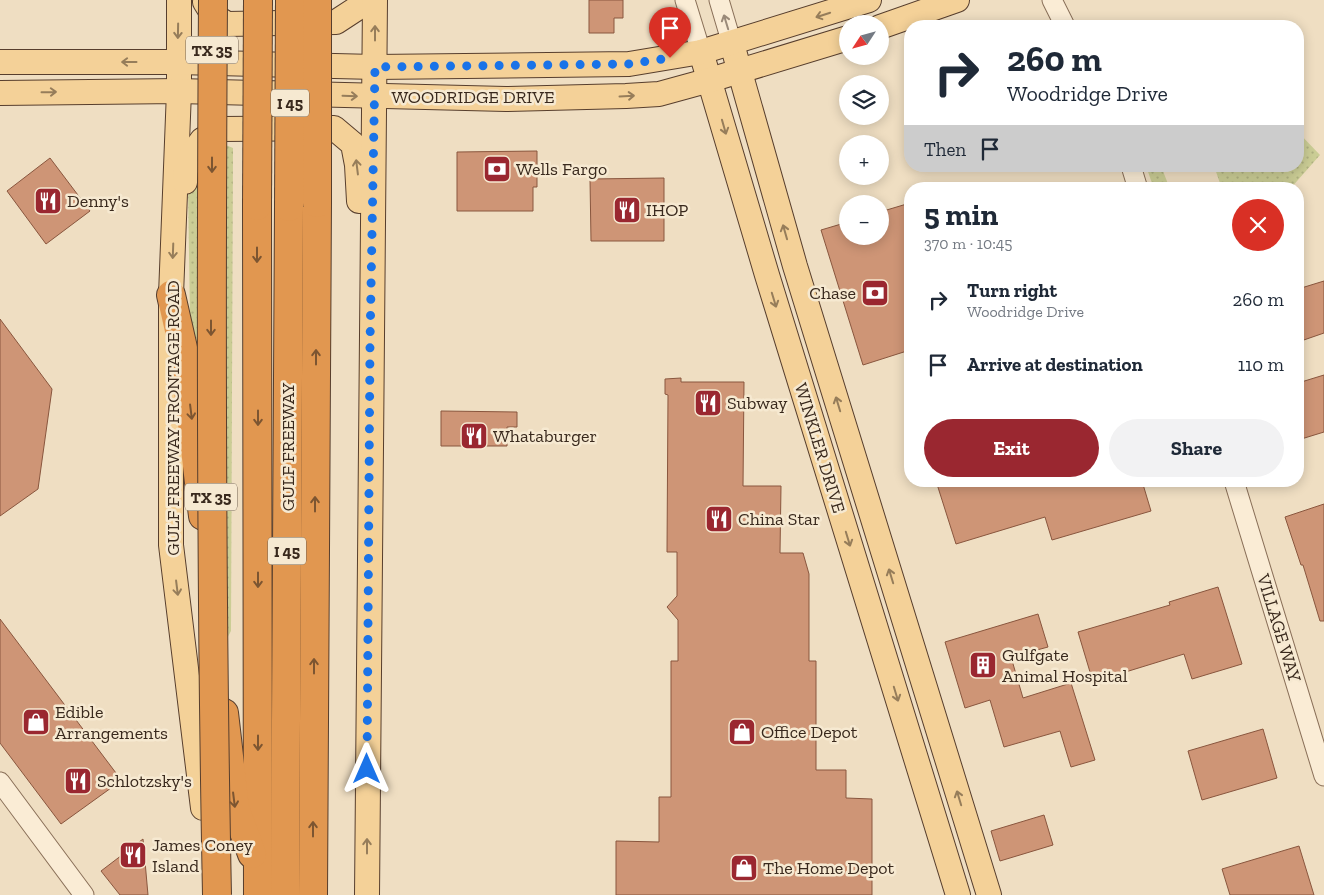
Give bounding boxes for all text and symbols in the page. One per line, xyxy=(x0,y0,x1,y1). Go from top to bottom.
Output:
pin xyxy=(649,7,691,58)
one-way arrow xyxy=(815,10,831,20)
icon: arrive xyxy=(656,14,684,42)
one-way arrow xyxy=(720,14,730,30)
north arrow xyxy=(839,15,889,65)
map controls xyxy=(839,15,889,245)
one-way arrow xyxy=(173,22,183,39)
one-way arrow xyxy=(370,26,380,42)
road number: TX 35 xyxy=(186,36,238,64)
text: 260 m xyxy=(1007,38,1102,80)
icon: right xyxy=(924,40,989,105)
one-way arrow xyxy=(121,57,138,67)
button: layers xyxy=(839,75,889,125)
text: Woodridge Drive xyxy=(1007,80,1168,107)
street label: WOODRIDGE DRIVE xyxy=(391,86,555,108)
one-way arrow xyxy=(40,87,56,97)
road number: I 45 xyxy=(271,90,309,116)
one-way arrow xyxy=(342,91,358,101)
one-way arrow xyxy=(619,92,635,101)
one-way arrow xyxy=(719,119,729,135)
button: + xyxy=(839,135,889,185)
icon: arrive xyxy=(976,135,1004,163)
text: Then xyxy=(924,138,966,161)
bank icon: Wells Fargo xyxy=(482,154,512,184)
one-way arrow xyxy=(207,157,217,173)
place label: Wells Fargo xyxy=(516,158,607,180)
one-way arrow xyxy=(352,159,362,175)
restaurant icon: Denny's xyxy=(33,186,63,216)
place label: Denny's xyxy=(67,190,129,212)
restaurant icon: IHOP xyxy=(612,195,642,225)
button: − xyxy=(839,195,889,245)
text: 5 min xyxy=(924,197,998,233)
place label: IHOP xyxy=(646,199,688,221)
button: close xyxy=(1232,199,1284,251)
one-way arrow xyxy=(780,224,790,240)
text: 370 m · 10:45 xyxy=(924,234,1013,253)
one-way arrow xyxy=(168,242,177,258)
one-way arrow xyxy=(252,246,262,263)
bank icon: Chase xyxy=(860,278,890,308)
text: Turn right xyxy=(967,279,1057,302)
street label: GULF FREEWAY FRONTAGE ROAD xyxy=(162,280,184,556)
place label: Chase xyxy=(809,282,856,304)
icon: right xyxy=(924,286,952,314)
text: 260 m xyxy=(1232,288,1284,311)
one-way arrow xyxy=(770,292,780,308)
text: Woodridge Drive xyxy=(967,302,1084,321)
one-way arrow xyxy=(206,320,216,336)
one-way arrow xyxy=(311,350,321,366)
icon: arrive xyxy=(924,351,952,379)
text: Arrive at destination xyxy=(967,353,1143,376)
text: 110 m xyxy=(1238,353,1284,376)
street label: WINKLER DRIVE xyxy=(790,380,850,516)
street label: GULF FREEWAY xyxy=(277,383,299,511)
restaurant icon: Subway xyxy=(693,388,723,418)
place label: Subway xyxy=(727,392,788,414)
one-way arrow xyxy=(833,397,842,412)
one-way arrow xyxy=(186,404,196,420)
one-way arrow xyxy=(253,409,263,425)
button: Exit xyxy=(924,419,1099,477)
button: Share xyxy=(1109,419,1284,477)
restaurant icon: Whataburger xyxy=(459,421,489,451)
place label: Whataburger xyxy=(493,425,597,447)
road number: TX 35 xyxy=(185,484,237,511)
one-way arrow xyxy=(310,496,320,512)
restaurant icon: China Star xyxy=(704,504,734,534)
place label: China Star xyxy=(738,508,820,530)
one-way arrow xyxy=(844,531,853,546)
road number: I 45 xyxy=(268,538,306,564)
one-way arrow xyxy=(886,569,895,584)
street label: VILLAGE WAY xyxy=(1252,570,1306,685)
one-way arrow xyxy=(253,572,263,588)
one-way arrow xyxy=(172,580,182,596)
place label: Gulfgate Animal Hospital xyxy=(1002,644,1128,687)
building icon: Gulfgate Animal Hospital xyxy=(968,650,998,680)
one-way arrow xyxy=(309,659,319,675)
one-way arrow xyxy=(892,686,901,701)
place label: Edible Arrangements xyxy=(55,701,168,744)
shop icon: Edible Arrangements xyxy=(21,707,51,737)
shop icon: Office Depot xyxy=(727,717,757,747)
place label: Office Depot xyxy=(761,721,858,743)
one-way arrow xyxy=(253,734,263,750)
position arrow xyxy=(340,742,392,794)
restaurant icon: Schlotzsky's xyxy=(63,766,93,796)
place label: Schlotzsky's xyxy=(97,770,192,792)
one-way arrow xyxy=(229,791,239,807)
one-way arrow xyxy=(954,791,964,807)
one-way arrow xyxy=(308,821,318,838)
place label: James Coney Island xyxy=(152,834,254,877)
one-way arrow xyxy=(362,839,372,855)
restaurant icon: James Coney Island xyxy=(118,840,148,870)
shop icon: The Home Depot xyxy=(729,853,759,883)
place label: The Home Depot xyxy=(763,857,895,879)

